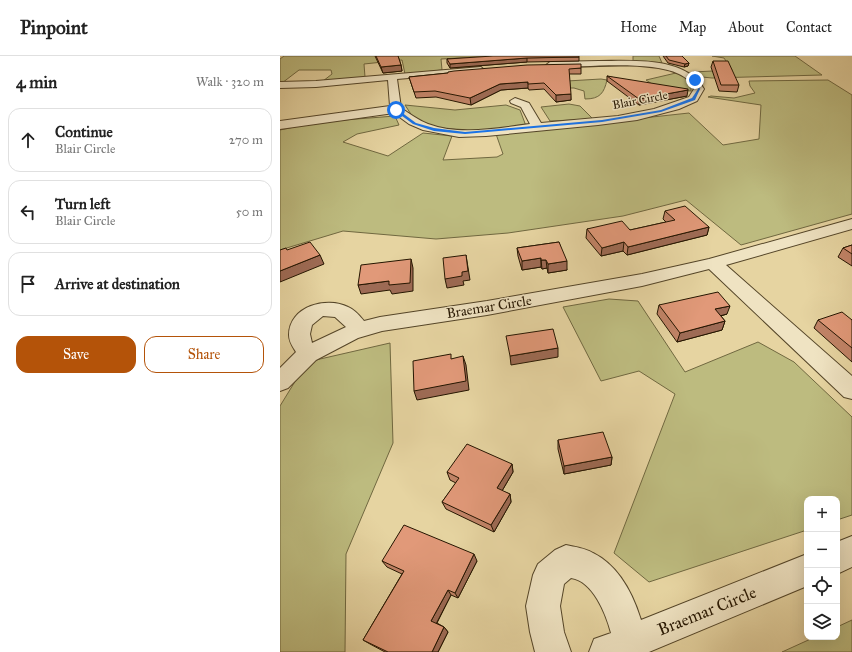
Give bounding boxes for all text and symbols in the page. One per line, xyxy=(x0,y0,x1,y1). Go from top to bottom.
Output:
text: Pinpoint xyxy=(20,16,88,39)
text: Home xyxy=(620,19,657,36)
text: Map xyxy=(679,19,706,36)
text: About xyxy=(728,19,764,36)
text: Contact xyxy=(786,19,832,36)
route end xyxy=(686,71,704,89)
text: 4 min xyxy=(16,72,57,93)
text: Walk · 320 m xyxy=(196,74,264,90)
street label: Blair Circle xyxy=(611,88,669,112)
route start xyxy=(387,101,405,119)
text: Continue xyxy=(55,123,113,141)
icon: ahead xyxy=(17,129,39,151)
text: 270 m xyxy=(229,132,263,148)
text: Blair Circle xyxy=(55,141,115,157)
text: Turn left xyxy=(55,195,111,213)
icon: left xyxy=(17,201,39,223)
text: 50 m xyxy=(236,204,263,220)
text: Blair Circle xyxy=(55,213,115,229)
icon: arrive xyxy=(17,273,39,295)
text: Arrive at destination xyxy=(55,275,180,293)
street label: Braemar Circle xyxy=(445,292,533,322)
button: Save xyxy=(16,336,136,373)
button: Share xyxy=(144,336,264,373)
map controls xyxy=(804,496,840,640)
button: + xyxy=(804,496,840,532)
button: − xyxy=(804,532,840,568)
button: locate xyxy=(804,568,840,604)
street label: Braemar Circle xyxy=(655,582,759,640)
button: layers xyxy=(804,604,840,640)

